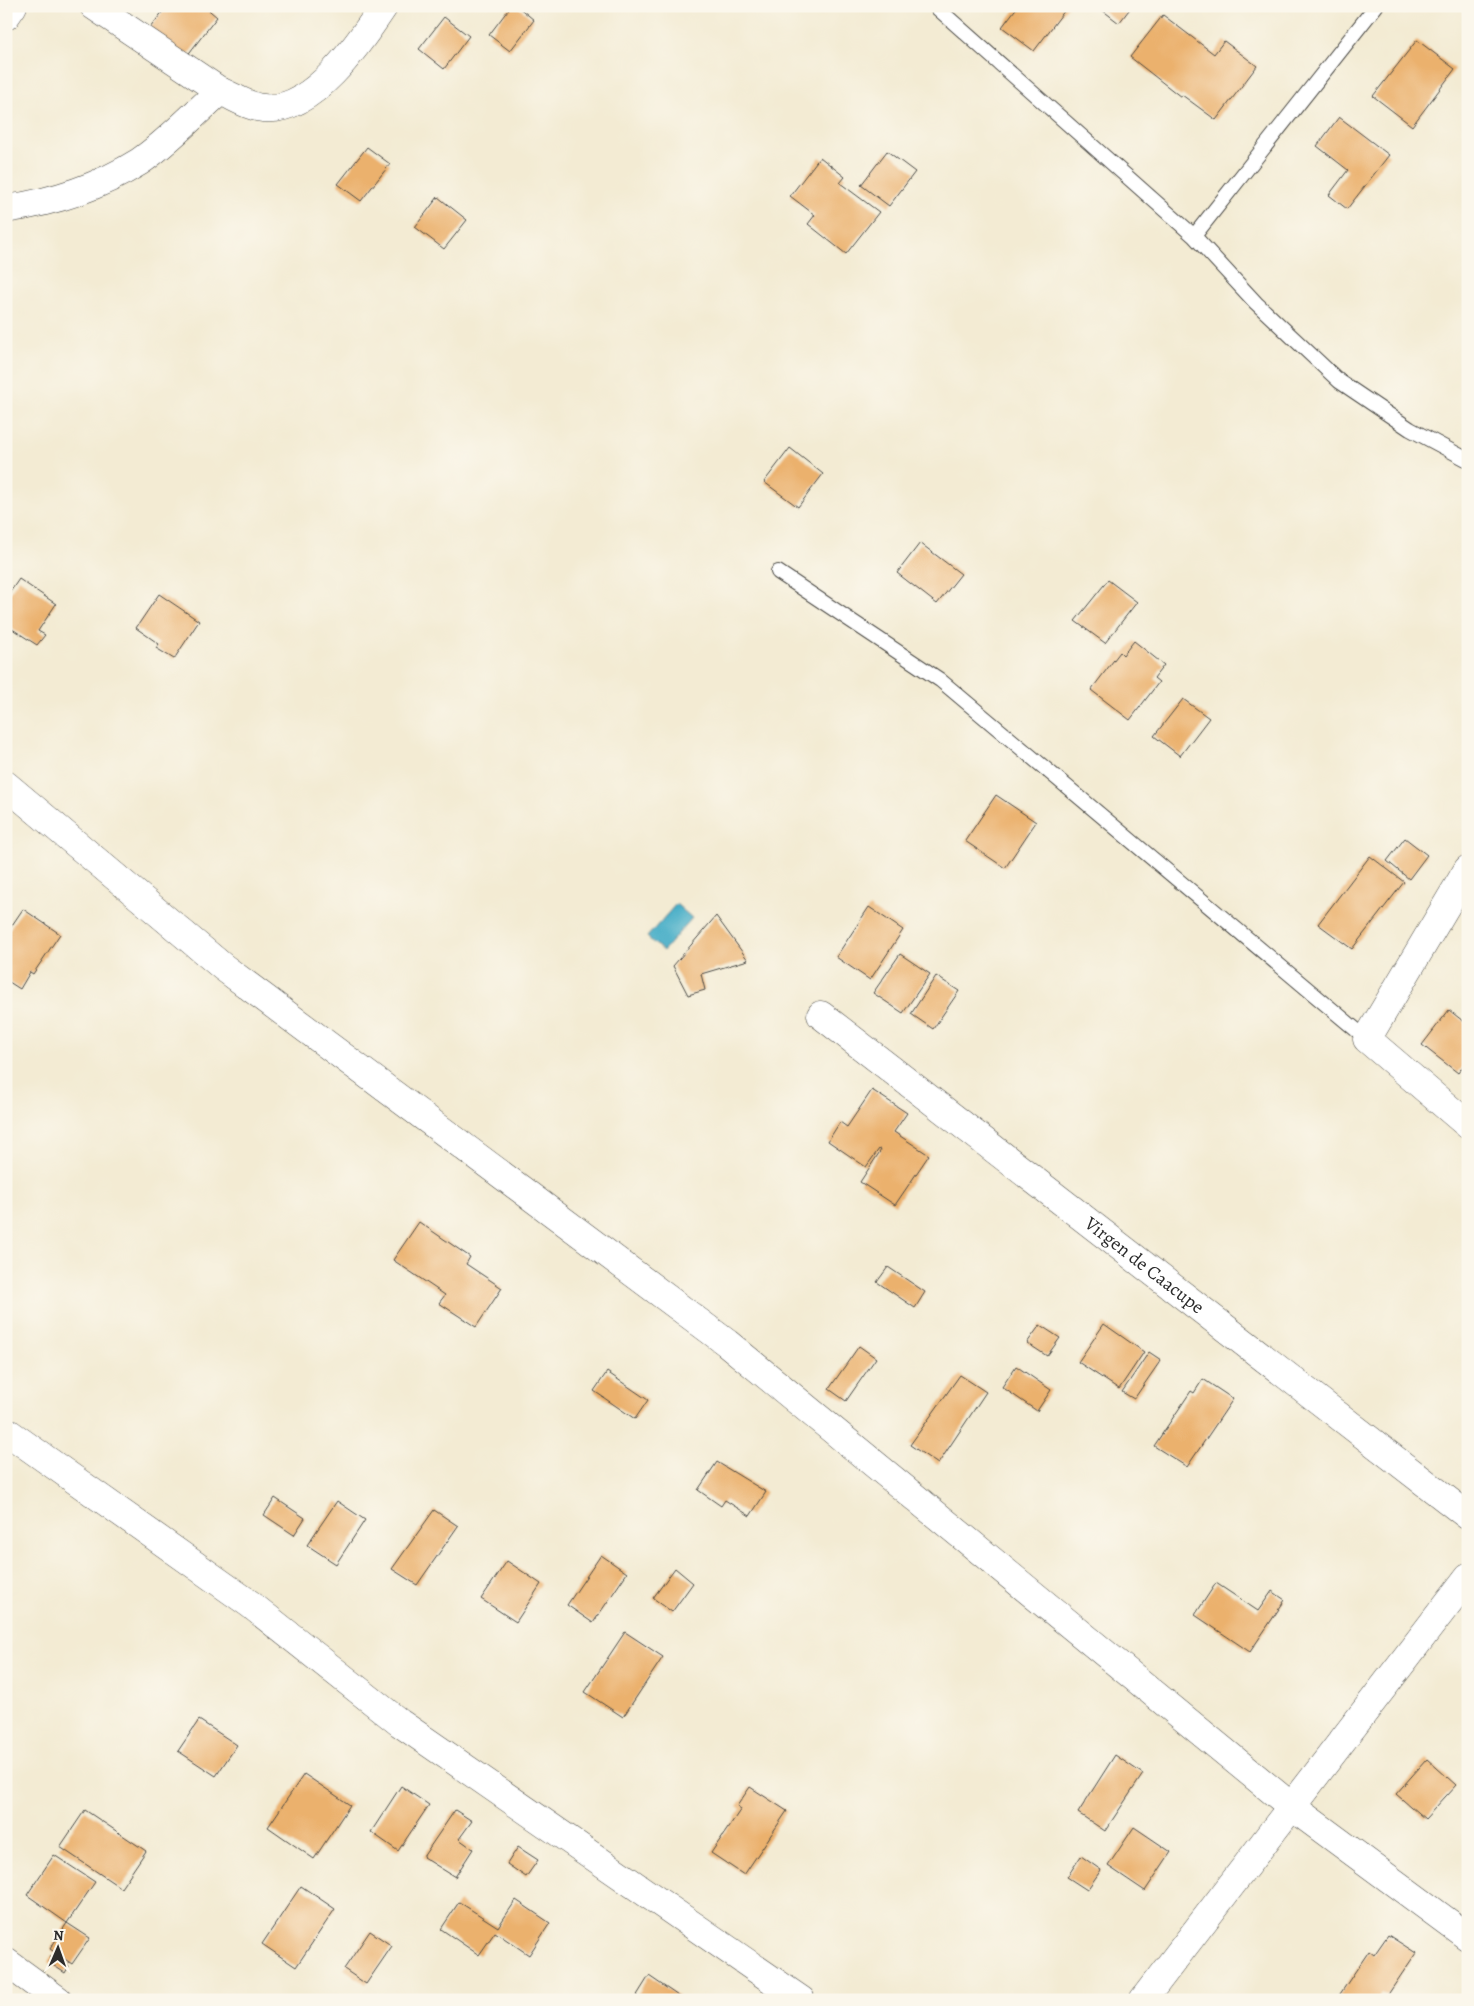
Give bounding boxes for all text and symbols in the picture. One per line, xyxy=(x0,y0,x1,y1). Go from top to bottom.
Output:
street label: Virgen de Caacupe xyxy=(1078,1210,1210,1320)
north arrow xyxy=(32,1924,82,1974)
text: N xyxy=(53,1926,64,1945)

